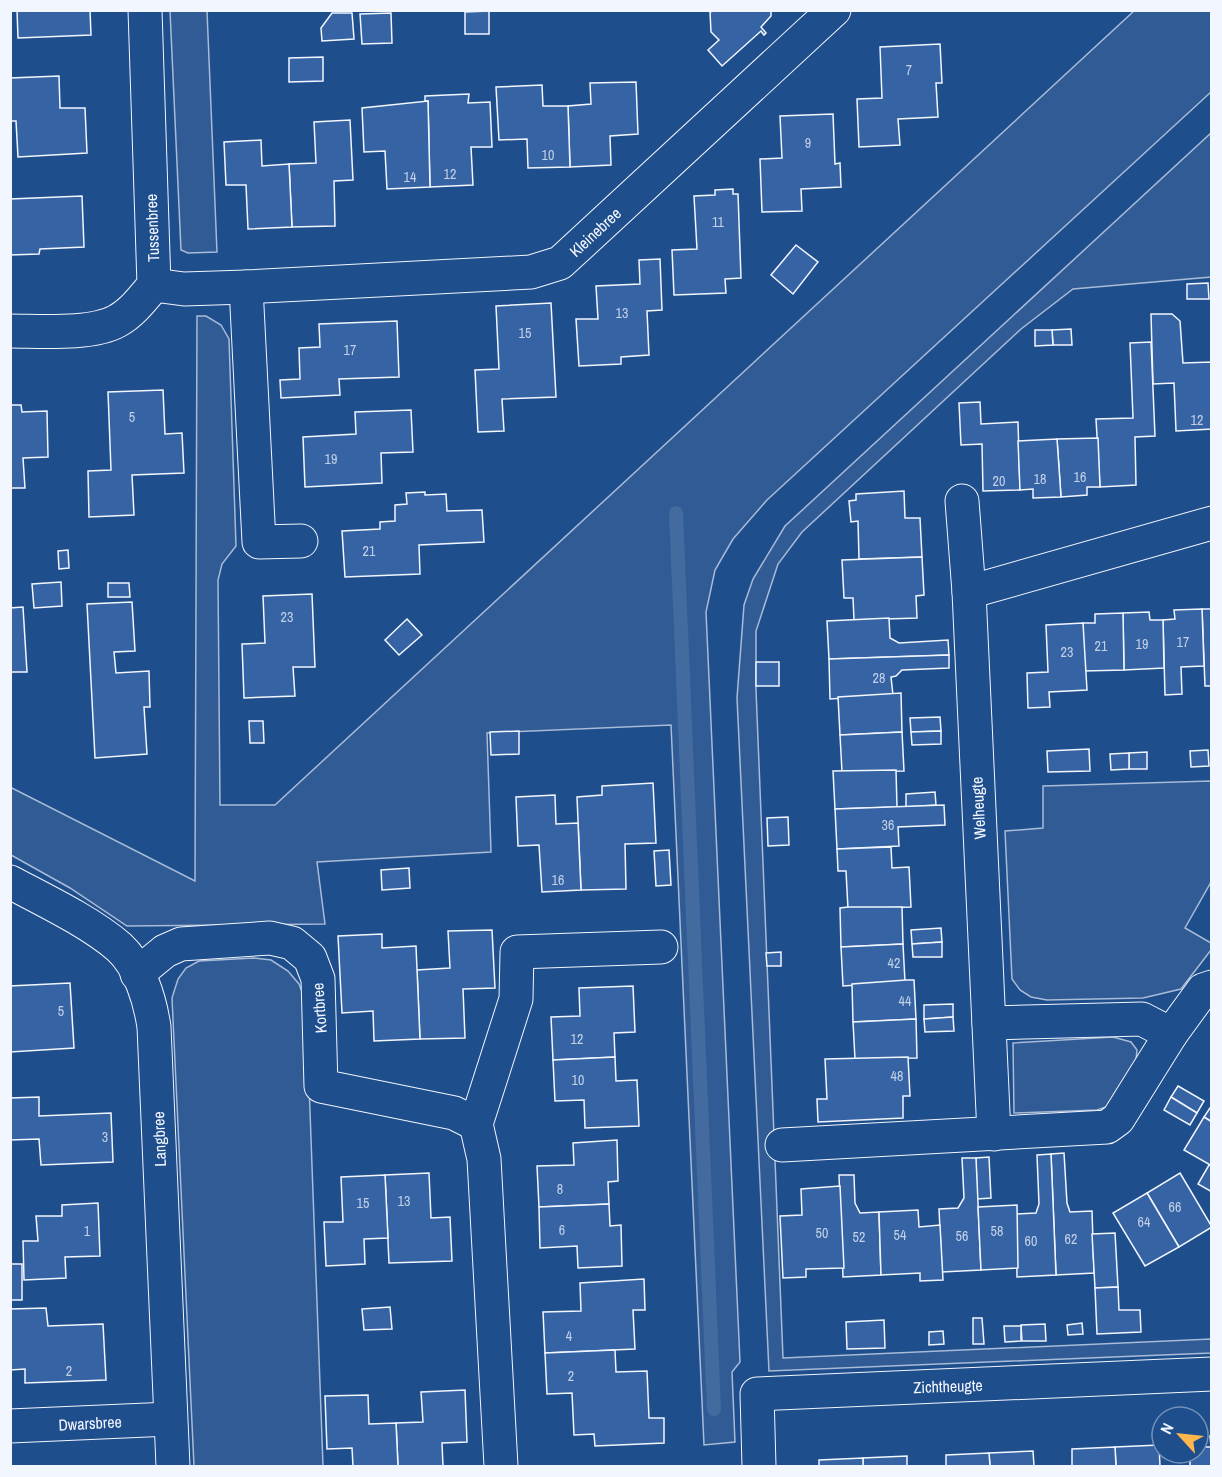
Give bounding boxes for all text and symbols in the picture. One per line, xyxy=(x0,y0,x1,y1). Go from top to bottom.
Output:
house number: 7 xyxy=(906,61,912,79)
house number: 9 xyxy=(805,134,811,152)
house number: 10 xyxy=(542,146,554,164)
house number: 12 xyxy=(444,165,456,183)
house number: 14 xyxy=(404,168,417,186)
street label: Tussenbree xyxy=(140,194,164,262)
street label: Kleinebree xyxy=(564,202,626,262)
house number: 11 xyxy=(712,213,725,231)
house number: 13 xyxy=(616,304,628,322)
house number: 15 xyxy=(519,324,531,342)
house number: 17 xyxy=(344,341,356,359)
house number: 5 xyxy=(129,408,135,426)
house number: 12 xyxy=(1191,411,1203,429)
house number: 19 xyxy=(325,450,337,468)
house number: 16 xyxy=(1074,468,1086,486)
house number: 18 xyxy=(1034,470,1046,488)
house number: 20 xyxy=(993,472,1005,490)
house number: 21 xyxy=(363,542,376,560)
house number: 23 xyxy=(281,608,293,626)
house number: 17 xyxy=(1177,633,1189,651)
house number: 19 xyxy=(1136,635,1148,653)
house number: 21 xyxy=(1095,637,1108,655)
house number: 23 xyxy=(1061,643,1073,661)
house number: 28 xyxy=(873,669,885,687)
street label: Welheugte xyxy=(965,776,991,840)
house number: 36 xyxy=(882,816,894,834)
house number: 16 xyxy=(552,871,564,889)
house number: 42 xyxy=(888,954,900,972)
street label: Kortbree xyxy=(306,982,332,1034)
house number: 44 xyxy=(899,992,912,1010)
house number: 5 xyxy=(58,1002,64,1020)
house number: 12 xyxy=(571,1030,583,1048)
house number: 48 xyxy=(891,1067,903,1085)
house number: 10 xyxy=(572,1071,584,1089)
street label: Langbree xyxy=(147,1111,171,1167)
house number: 3 xyxy=(102,1128,108,1146)
house number: 8 xyxy=(557,1180,563,1198)
house number: 13 xyxy=(398,1192,410,1210)
house number: 15 xyxy=(357,1194,369,1212)
house number: 66 xyxy=(1169,1198,1181,1216)
house number: 64 xyxy=(1138,1213,1151,1231)
house number: 6 xyxy=(559,1221,565,1239)
house number: 1 xyxy=(84,1222,91,1240)
house number: 58 xyxy=(991,1222,1003,1240)
house number: 50 xyxy=(816,1224,828,1242)
house number: 54 xyxy=(894,1226,907,1244)
house number: 56 xyxy=(956,1227,968,1245)
house number: 52 xyxy=(853,1228,865,1246)
house number: 62 xyxy=(1065,1230,1077,1248)
house number: 60 xyxy=(1025,1232,1037,1250)
house number: 4 xyxy=(566,1327,573,1345)
house number: 2 xyxy=(66,1362,72,1380)
house number: 2 xyxy=(568,1367,574,1385)
street label: Zichtheugte xyxy=(913,1374,983,1398)
north arrow xyxy=(1150,1405,1210,1465)
street label: Dwarsbree xyxy=(58,1410,122,1436)
text: N xyxy=(1155,1419,1179,1437)

